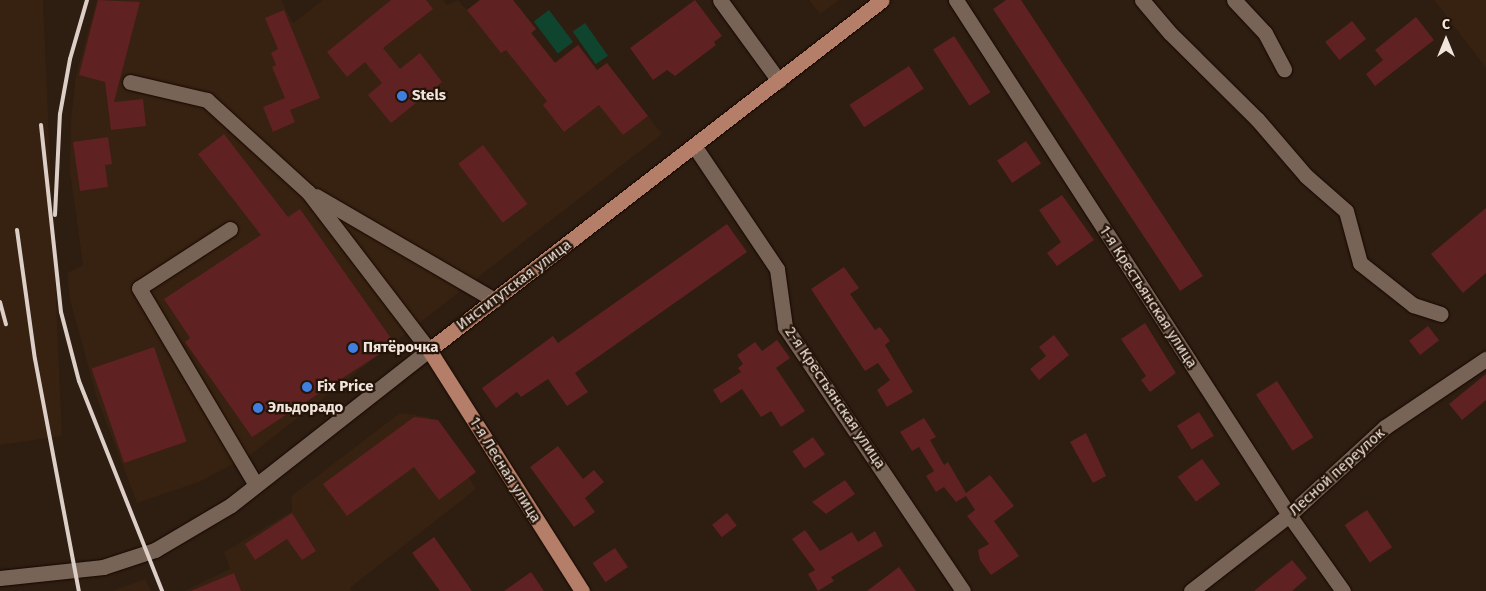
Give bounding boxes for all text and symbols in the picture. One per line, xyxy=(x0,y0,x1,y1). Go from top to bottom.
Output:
north arrow xyxy=(1421,15,1471,65)
text: С xyxy=(1442,16,1450,33)
place label: Stels xyxy=(412,87,446,105)
marker: Stels xyxy=(396,90,408,102)
street label: 1-я Крестьянская улица xyxy=(1095,222,1201,372)
street label: Институтская улица xyxy=(453,236,575,334)
street label: 2-я Крестьянская улица xyxy=(781,324,889,472)
place label: Пятёрочка xyxy=(363,339,438,357)
marker: Пятёрочка xyxy=(347,342,359,354)
place label: Fix Price xyxy=(317,378,373,396)
marker: Fix Price xyxy=(301,381,313,393)
place label: Эльдорадо xyxy=(268,399,343,417)
marker: Эльдорадо xyxy=(252,402,264,414)
street label: 1-я Лесная улица xyxy=(465,414,545,526)
street label: Лесной переулок xyxy=(1286,424,1388,520)

